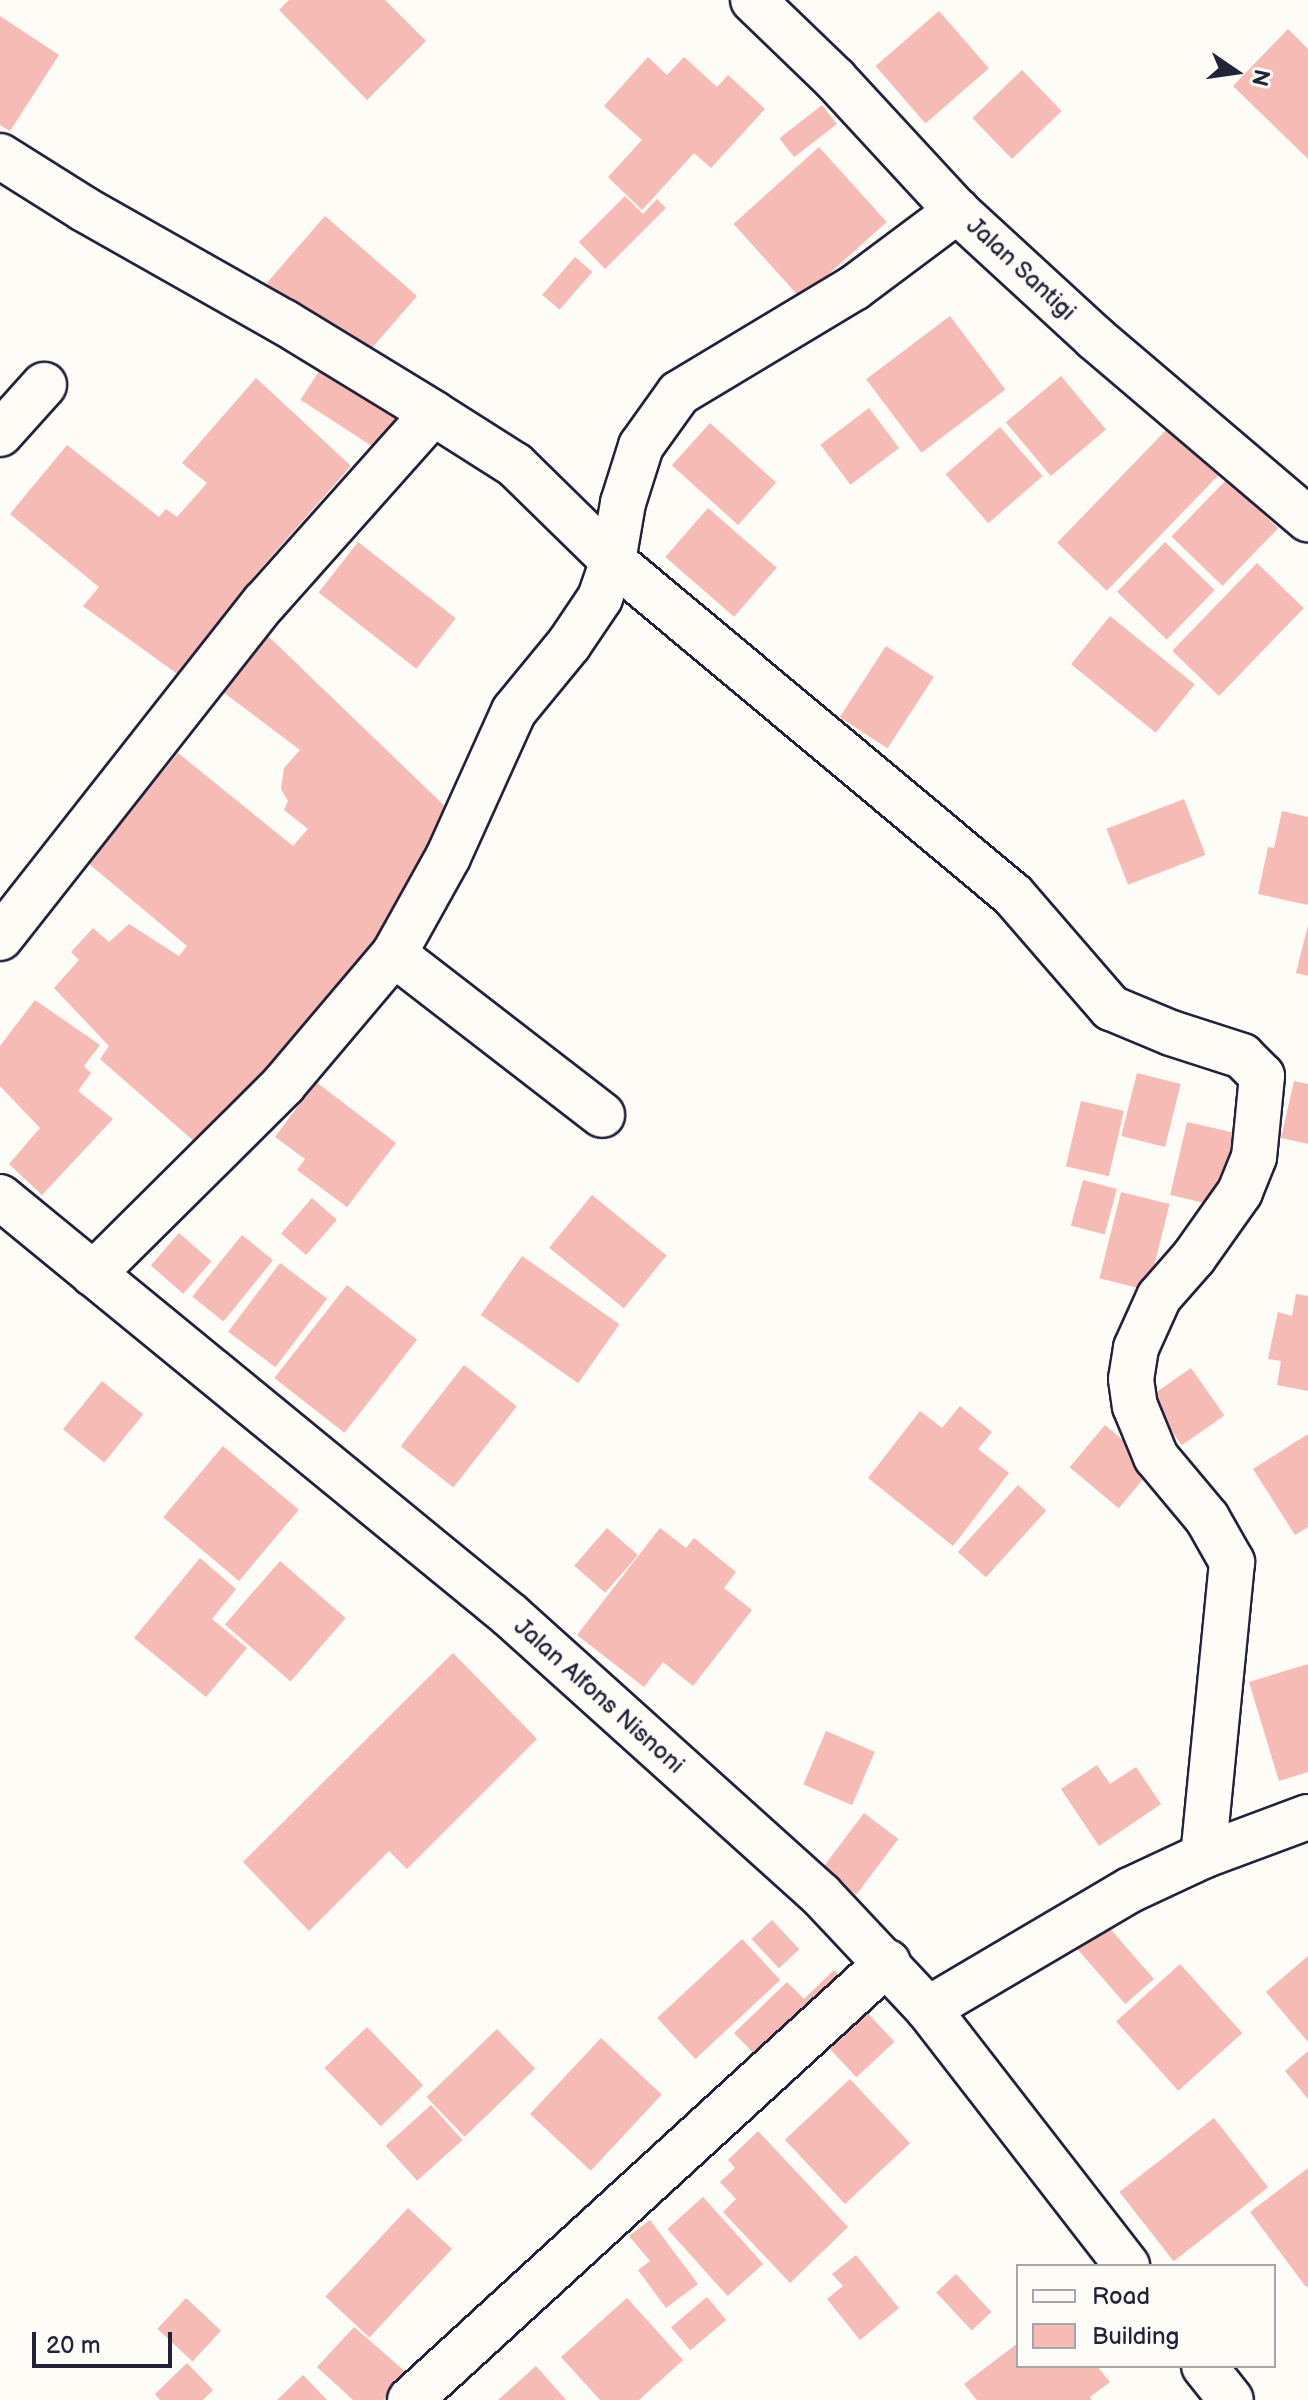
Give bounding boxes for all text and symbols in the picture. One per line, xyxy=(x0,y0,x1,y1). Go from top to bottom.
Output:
north arrow xyxy=(1196,32,1276,112)
text: N xyxy=(1245,66,1275,89)
street label: Jalan Santigi xyxy=(961,211,1081,327)
street label: Jalan Alfons Nisnoni xyxy=(508,1612,690,1780)
legend xyxy=(1016,2264,1276,2368)
text: Road xyxy=(1092,2282,1150,2311)
scale bar xyxy=(36,2316,176,2366)
text: Building xyxy=(1092,2322,1179,2351)
text: 20 m xyxy=(46,2331,101,2360)

